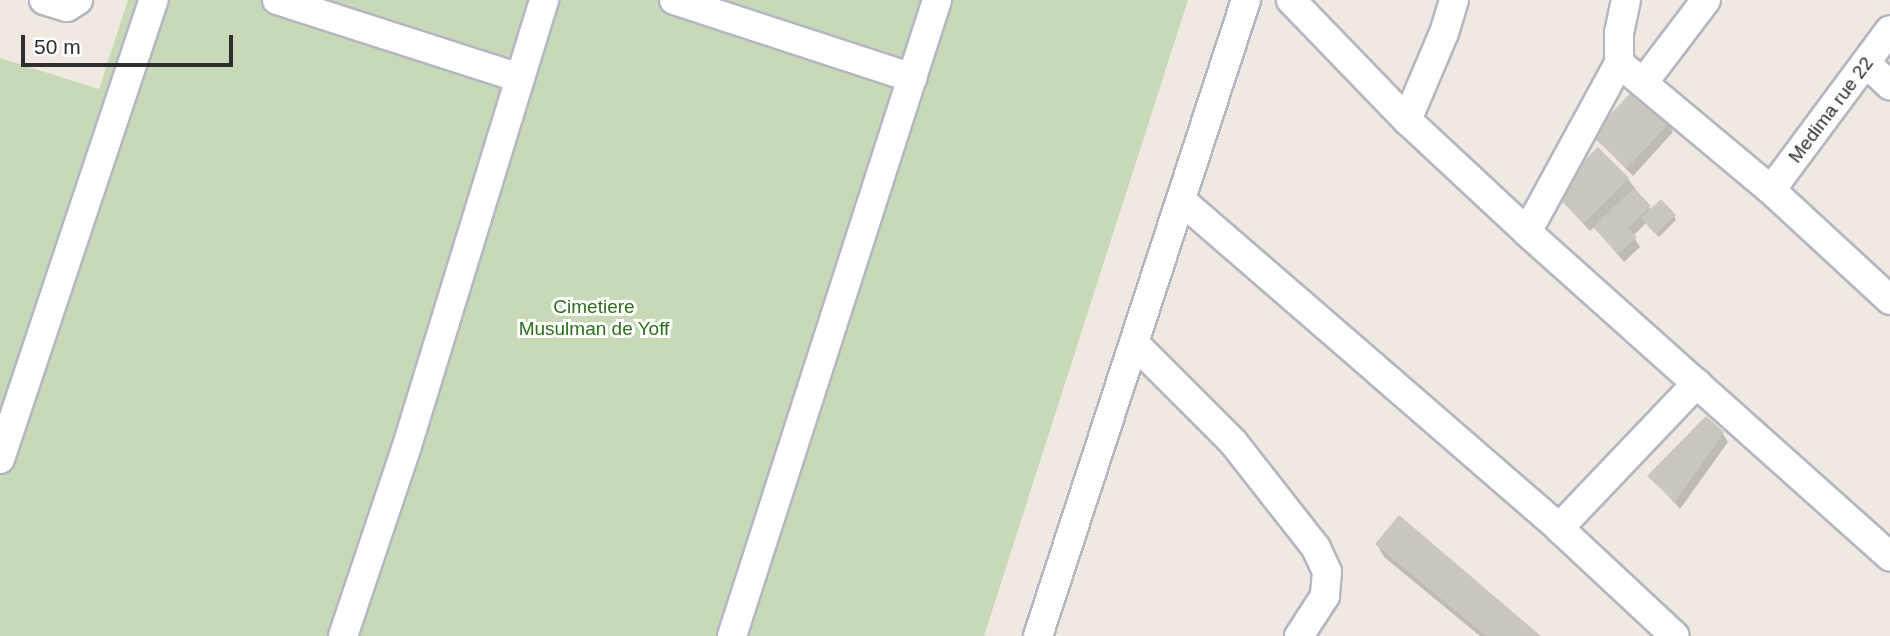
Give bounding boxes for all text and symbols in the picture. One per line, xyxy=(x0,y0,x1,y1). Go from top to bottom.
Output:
scale bar xyxy=(24,21,236,65)
text: 50 m xyxy=(34,35,81,58)
street label: Medima rue 22 xyxy=(1784,53,1878,167)
park label: Cimetiere Musulman de Yoff xyxy=(518,296,670,340)

